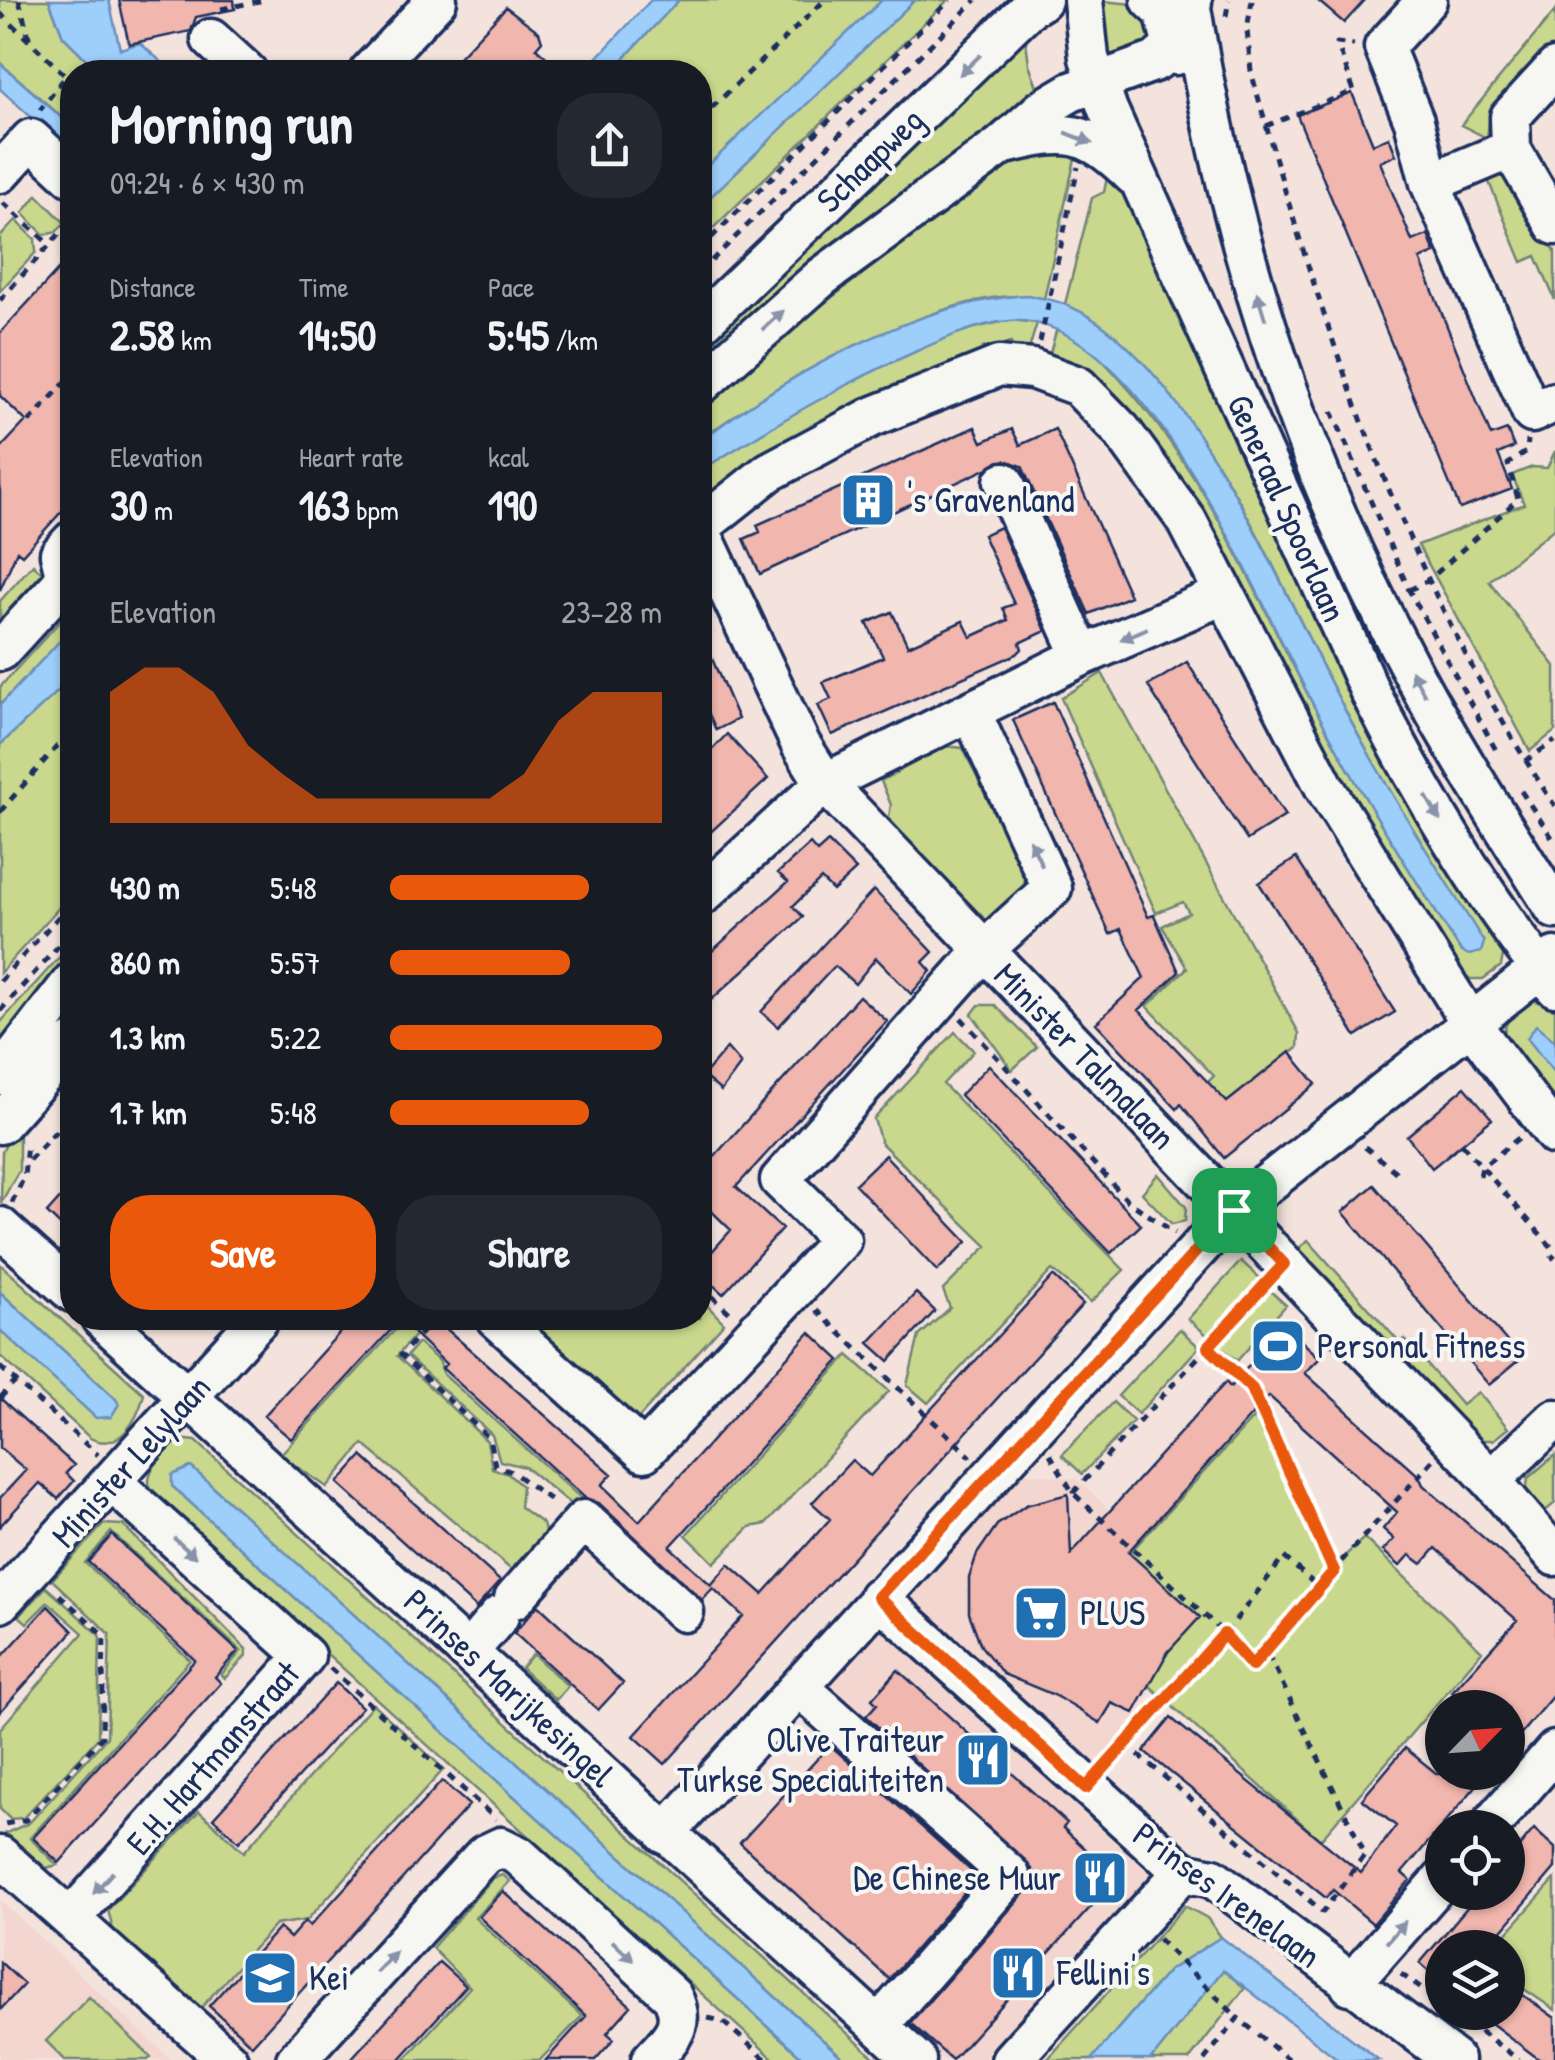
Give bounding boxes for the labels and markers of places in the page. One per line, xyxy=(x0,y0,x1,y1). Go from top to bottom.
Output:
building icon: 's Gravenland xyxy=(838,470,898,530)
place label: 's Gravenland xyxy=(907,476,1075,523)
pin xyxy=(1192,1168,1277,1253)
sports icon: Personal Fitness xyxy=(1248,1316,1308,1376)
place label: Personal Fitness xyxy=(1317,1322,1525,1369)
supermarket icon: PLUS xyxy=(1011,1583,1071,1643)
place label: PLUS xyxy=(1080,1589,1145,1636)
place label: Olive Traiteur Turkse Specialiteiten xyxy=(677,1716,944,1803)
restaurant icon: Olive Traiteur Turkse Specialiteiten xyxy=(953,1730,1013,1790)
restaurant icon: De Chinese Muur xyxy=(1070,1848,1130,1908)
place label: De Chinese Muur xyxy=(853,1854,1061,1901)
restaurant icon: Fellini's xyxy=(988,1943,1048,2003)
school or university icon: Kei xyxy=(240,1948,300,2008)
place label: Fellini's xyxy=(1056,1949,1150,1996)
place label: Kei xyxy=(309,1954,349,2001)

